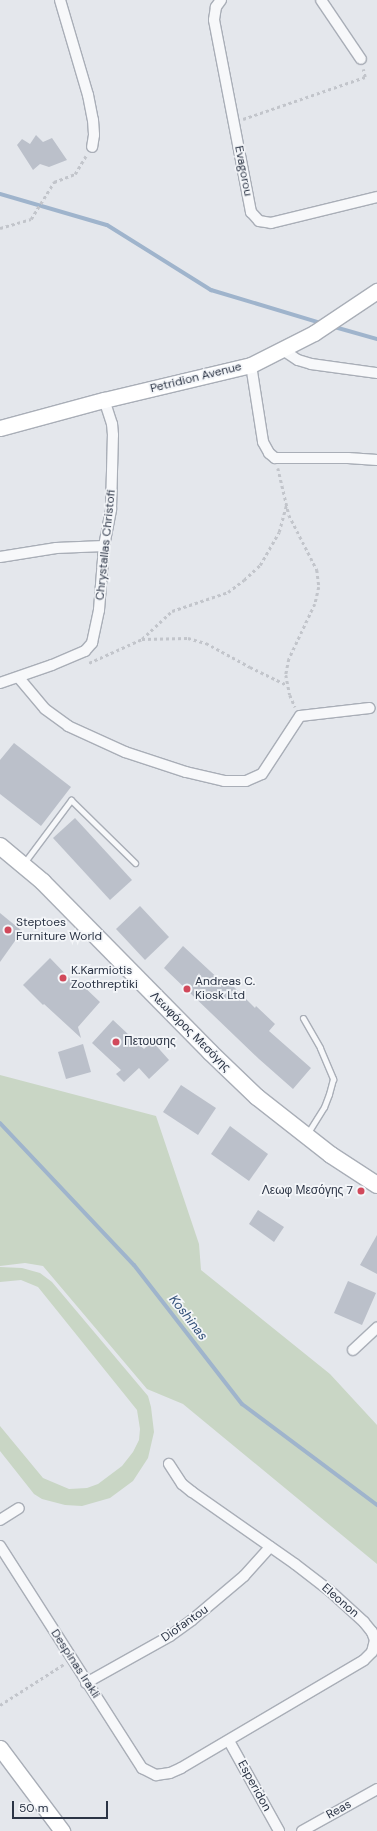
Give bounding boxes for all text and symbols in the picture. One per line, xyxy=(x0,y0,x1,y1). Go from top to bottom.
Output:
street label: Evagorou xyxy=(231,145,255,197)
street label: Petridion Avenue xyxy=(149,360,243,396)
street label: Chrystallas Christofi xyxy=(93,489,119,601)
place label: Steptoes Furniture World xyxy=(16,916,102,944)
marker: Steptoes Furniture World xyxy=(3,925,13,935)
place label: K.Karmiotis Zoothreptiki xyxy=(71,964,138,992)
marker: K.Karmiotis Zoothreptiki xyxy=(58,973,68,983)
place label: Andreas C. Kiosk Ltd xyxy=(195,975,255,1003)
marker: Andreas C. Kiosk Ltd xyxy=(182,984,192,994)
street label: Λεωφόρος Μεσόγης xyxy=(147,989,233,1075)
place label: Πετουσης xyxy=(124,1035,176,1049)
marker: Πετουσης xyxy=(111,1037,121,1047)
place label: Λεωφ Μεσόγης 7 xyxy=(262,1184,353,1198)
marker: Λεωφ Μεσόγης 7 xyxy=(356,1186,366,1196)
water label: Koshinas xyxy=(166,1292,210,1344)
street label: Eleonon xyxy=(319,1581,361,1621)
street label: Diofantou xyxy=(159,1603,211,1645)
street label: Despinas Irakli xyxy=(47,1627,103,1701)
street label: Esperidon xyxy=(234,1758,274,1814)
scale bar xyxy=(14,1793,110,1819)
street label: Reas xyxy=(324,1797,354,1823)
text: 50 m xyxy=(19,1800,48,1816)

